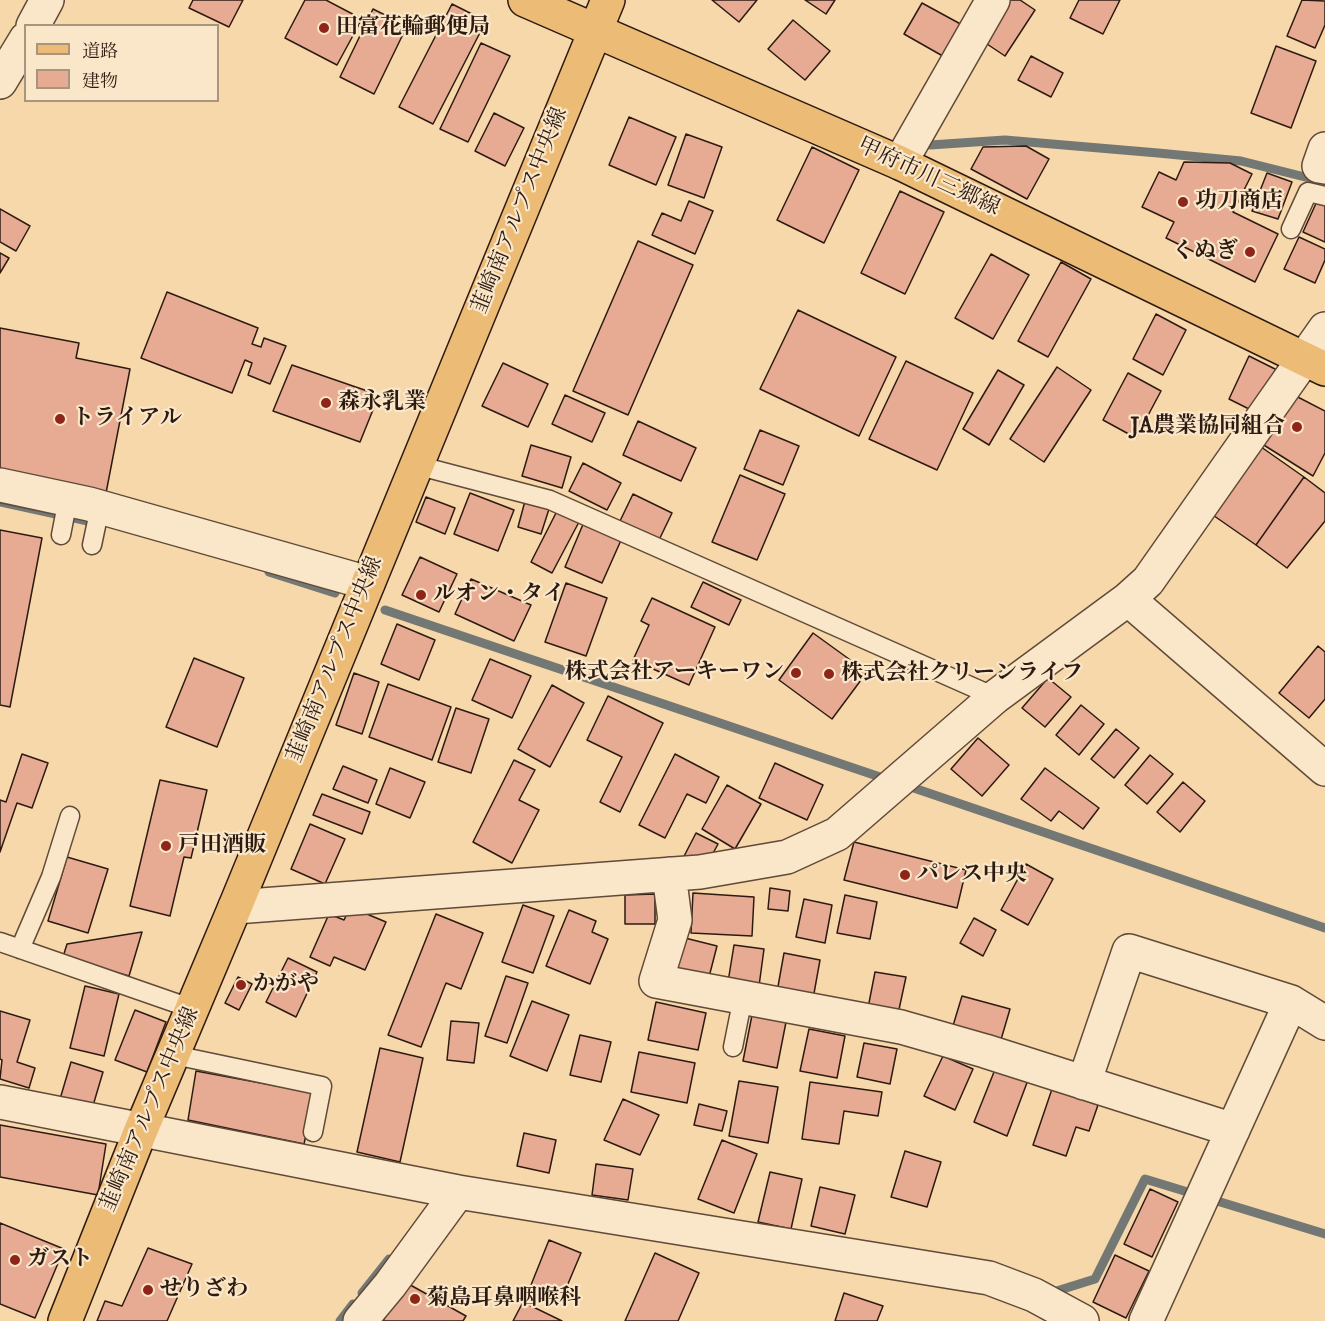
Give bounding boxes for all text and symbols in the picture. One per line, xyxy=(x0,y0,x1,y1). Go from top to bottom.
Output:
place label: 田富花輪郵便局 xyxy=(336,15,490,41)
marker: 田富花輪郵便局 xyxy=(317,21,331,35)
legend xyxy=(24,24,219,102)
text: 道路 xyxy=(82,41,118,63)
text: 建物 xyxy=(82,71,118,93)
street label: 韮崎南アルプス中央線 xyxy=(468,104,574,318)
street label: 甲府市川三郷線 xyxy=(853,133,1003,223)
place label: 功刀商店 xyxy=(1195,189,1283,215)
marker: 功刀商店 xyxy=(1176,195,1190,209)
place label: くぬぎ xyxy=(1172,239,1238,265)
marker: くぬぎ xyxy=(1243,245,1257,259)
place label: 森永乳業 xyxy=(338,390,426,416)
marker: 森永乳業 xyxy=(319,396,333,410)
place label: トライアル xyxy=(72,406,182,432)
marker: トライアル xyxy=(53,412,67,426)
place label: JA農業協同組合 xyxy=(1131,414,1285,440)
marker: JA農業協同組合 xyxy=(1290,420,1304,434)
street label: 韮崎南アルプス中央線 xyxy=(283,553,389,767)
place label: ルオン・タイ xyxy=(433,582,565,608)
marker: ルオン・タイ xyxy=(414,588,428,602)
place label: 株式会社アーキーワン xyxy=(565,660,784,686)
place label: 株式会社クリーンライフ xyxy=(841,661,1083,687)
marker: 株式会社アーキーワン xyxy=(789,666,803,680)
marker: 株式会社クリーンライフ xyxy=(822,667,836,681)
place label: 戸田酒販 xyxy=(178,833,266,859)
marker: 戸田酒販 xyxy=(159,839,173,853)
place label: パレス中央 xyxy=(917,862,1027,888)
marker: パレス中央 xyxy=(898,868,912,882)
place label: かがや xyxy=(253,972,319,998)
marker: かがや xyxy=(234,978,248,992)
street label: 韮崎南アルプス中央線 xyxy=(96,1004,206,1216)
place label: ガスト xyxy=(27,1247,93,1273)
marker: ガスト xyxy=(8,1253,22,1267)
place label: せりざわ xyxy=(160,1277,248,1303)
marker: せりざわ xyxy=(141,1283,155,1297)
place label: 菊島耳鼻咽喉科 xyxy=(427,1286,581,1312)
marker: 菊島耳鼻咽喉科 xyxy=(408,1292,422,1306)

